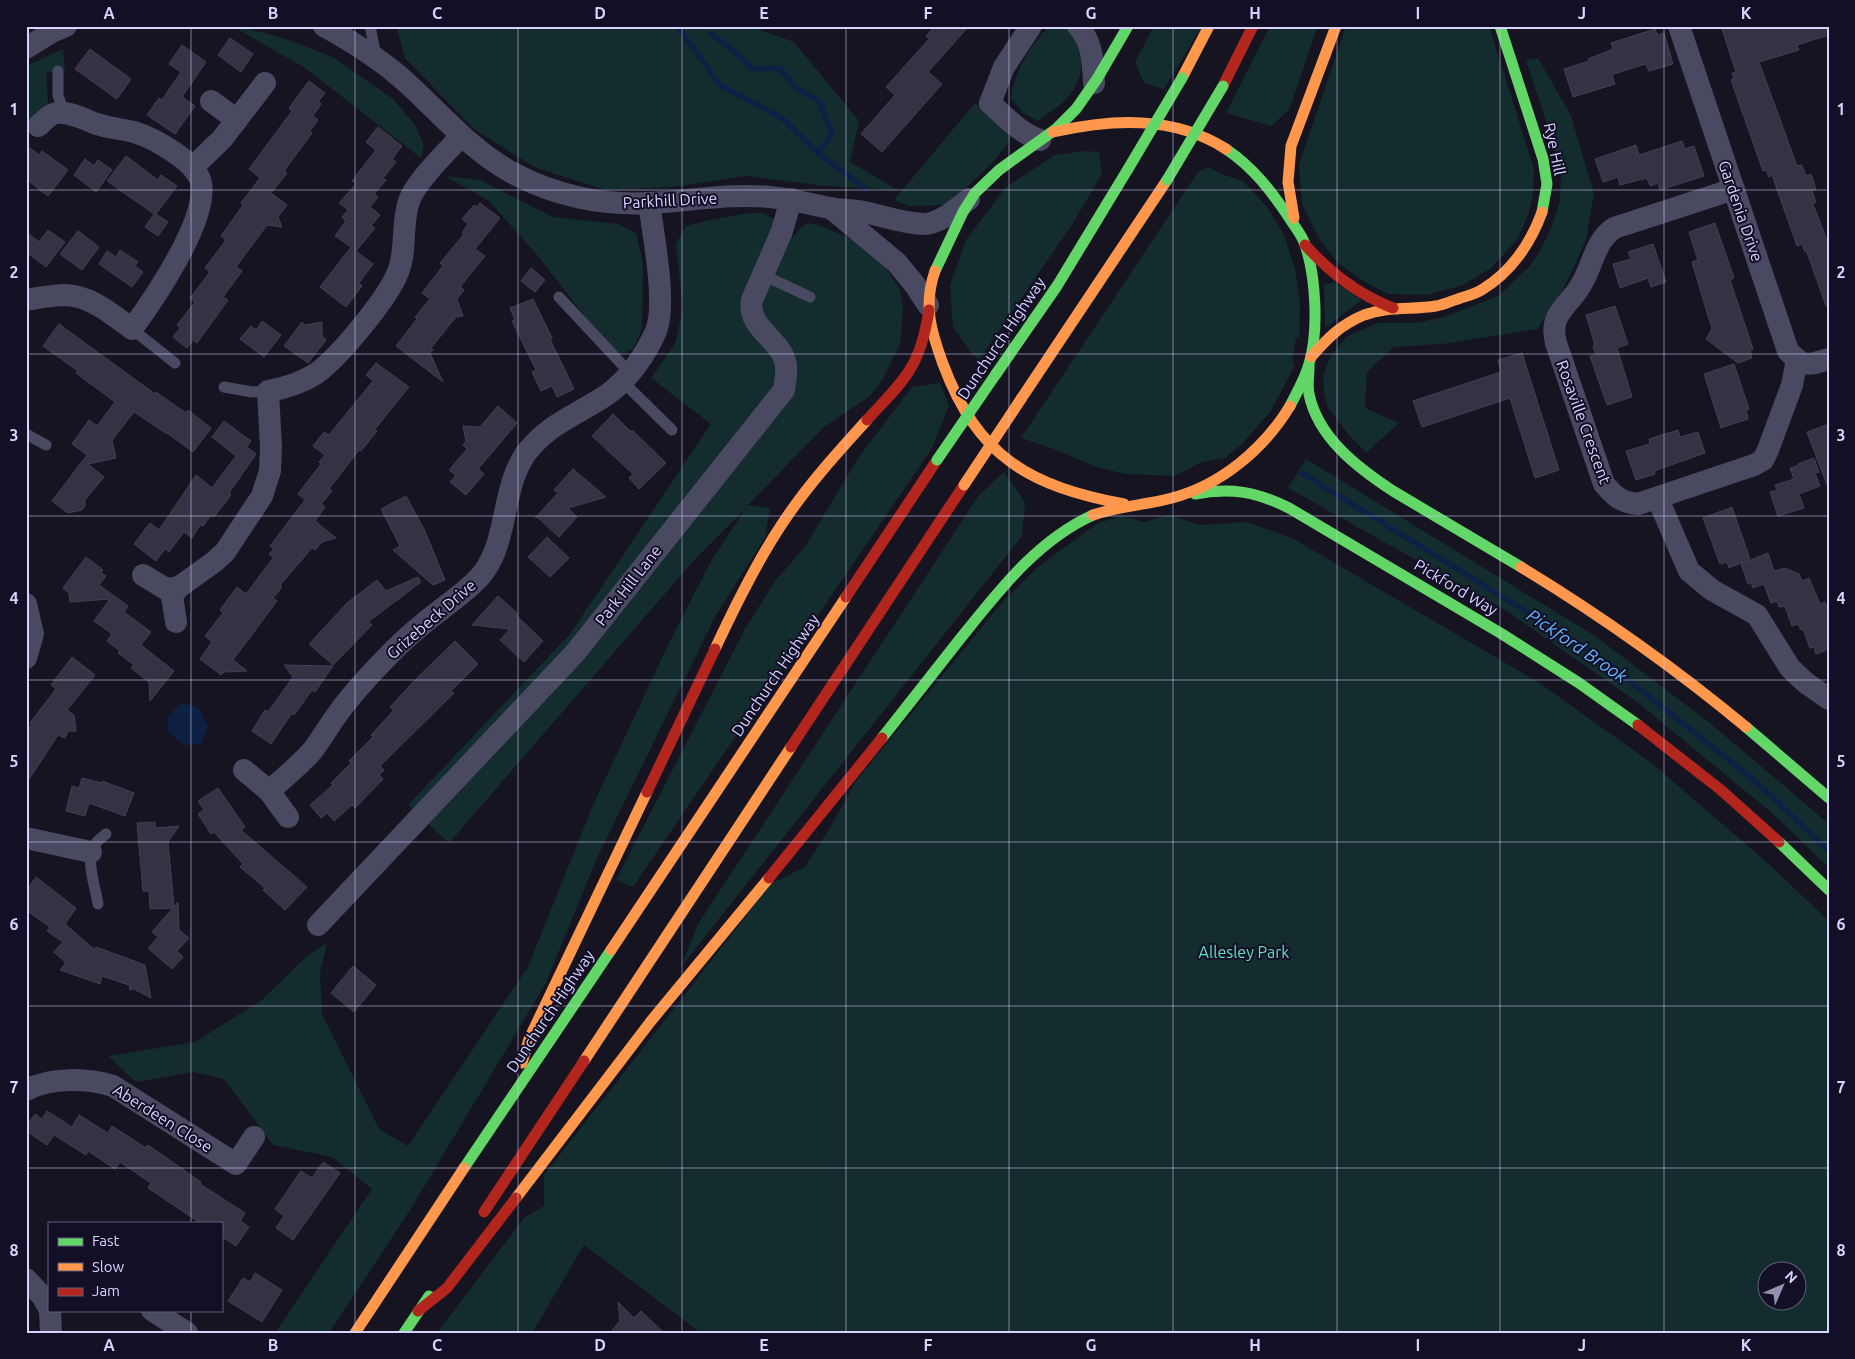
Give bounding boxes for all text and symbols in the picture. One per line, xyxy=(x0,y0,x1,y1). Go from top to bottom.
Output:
text: A xyxy=(103,4,115,22)
text: B xyxy=(268,4,278,22)
text: C xyxy=(432,4,442,22)
text: D xyxy=(594,4,606,22)
text: E xyxy=(759,4,769,22)
text: F xyxy=(924,4,933,22)
text: G xyxy=(1085,4,1097,22)
text: H xyxy=(1249,4,1261,22)
text: I xyxy=(1416,4,1420,22)
text: J xyxy=(1578,4,1586,22)
text: K xyxy=(1741,4,1752,22)
text: 1 xyxy=(9,100,19,118)
text: 1 xyxy=(1836,100,1846,118)
street label: Rye Hill xyxy=(1541,121,1569,177)
street label: Gardenia Drive xyxy=(1715,158,1767,264)
street label: Parkhill Drive xyxy=(622,189,718,211)
text: 2 xyxy=(9,263,19,281)
text: 2 xyxy=(1836,263,1846,281)
street label: Dunchurch Highway xyxy=(953,273,1049,402)
street label: Rosaville Crescent xyxy=(1553,358,1615,487)
text: 3 xyxy=(9,426,19,444)
text: 3 xyxy=(1836,426,1846,444)
street label: Park Hill Lane xyxy=(591,541,665,629)
street label: Pickford Way xyxy=(1411,555,1501,619)
street label: Grizebeck Drive xyxy=(383,576,479,662)
text: 4 xyxy=(9,589,19,607)
text: 4 xyxy=(1836,589,1846,607)
water label: Pickford Brook xyxy=(1523,604,1632,687)
street label: Dunchurch Highway xyxy=(727,610,823,739)
text: 5 xyxy=(9,752,19,770)
text: 5 xyxy=(1836,752,1846,770)
text: 6 xyxy=(9,915,19,933)
text: 6 xyxy=(1836,915,1846,933)
park label: Allesley Park xyxy=(1199,943,1289,961)
street label: Dunchurch Highway xyxy=(502,946,598,1075)
text: 7 xyxy=(9,1078,19,1096)
text: 7 xyxy=(1836,1078,1846,1096)
street label: Aberdeen Close xyxy=(110,1080,216,1156)
legend xyxy=(48,1222,222,1312)
text: Fast xyxy=(92,1232,120,1249)
text: 8 xyxy=(9,1241,19,1259)
text: 8 xyxy=(1836,1241,1846,1259)
text: Slow xyxy=(92,1258,125,1275)
north arrow xyxy=(1758,1262,1808,1312)
text: N xyxy=(1782,1267,1801,1286)
text: Jam xyxy=(92,1282,120,1299)
text: A xyxy=(103,1336,115,1354)
text: B xyxy=(268,1336,278,1354)
text: C xyxy=(432,1336,442,1354)
text: D xyxy=(594,1336,606,1354)
text: E xyxy=(759,1336,769,1354)
text: F xyxy=(924,1336,933,1354)
text: G xyxy=(1085,1336,1097,1354)
text: H xyxy=(1249,1336,1261,1354)
text: I xyxy=(1416,1336,1420,1354)
text: J xyxy=(1578,1336,1586,1354)
text: K xyxy=(1741,1336,1752,1354)

